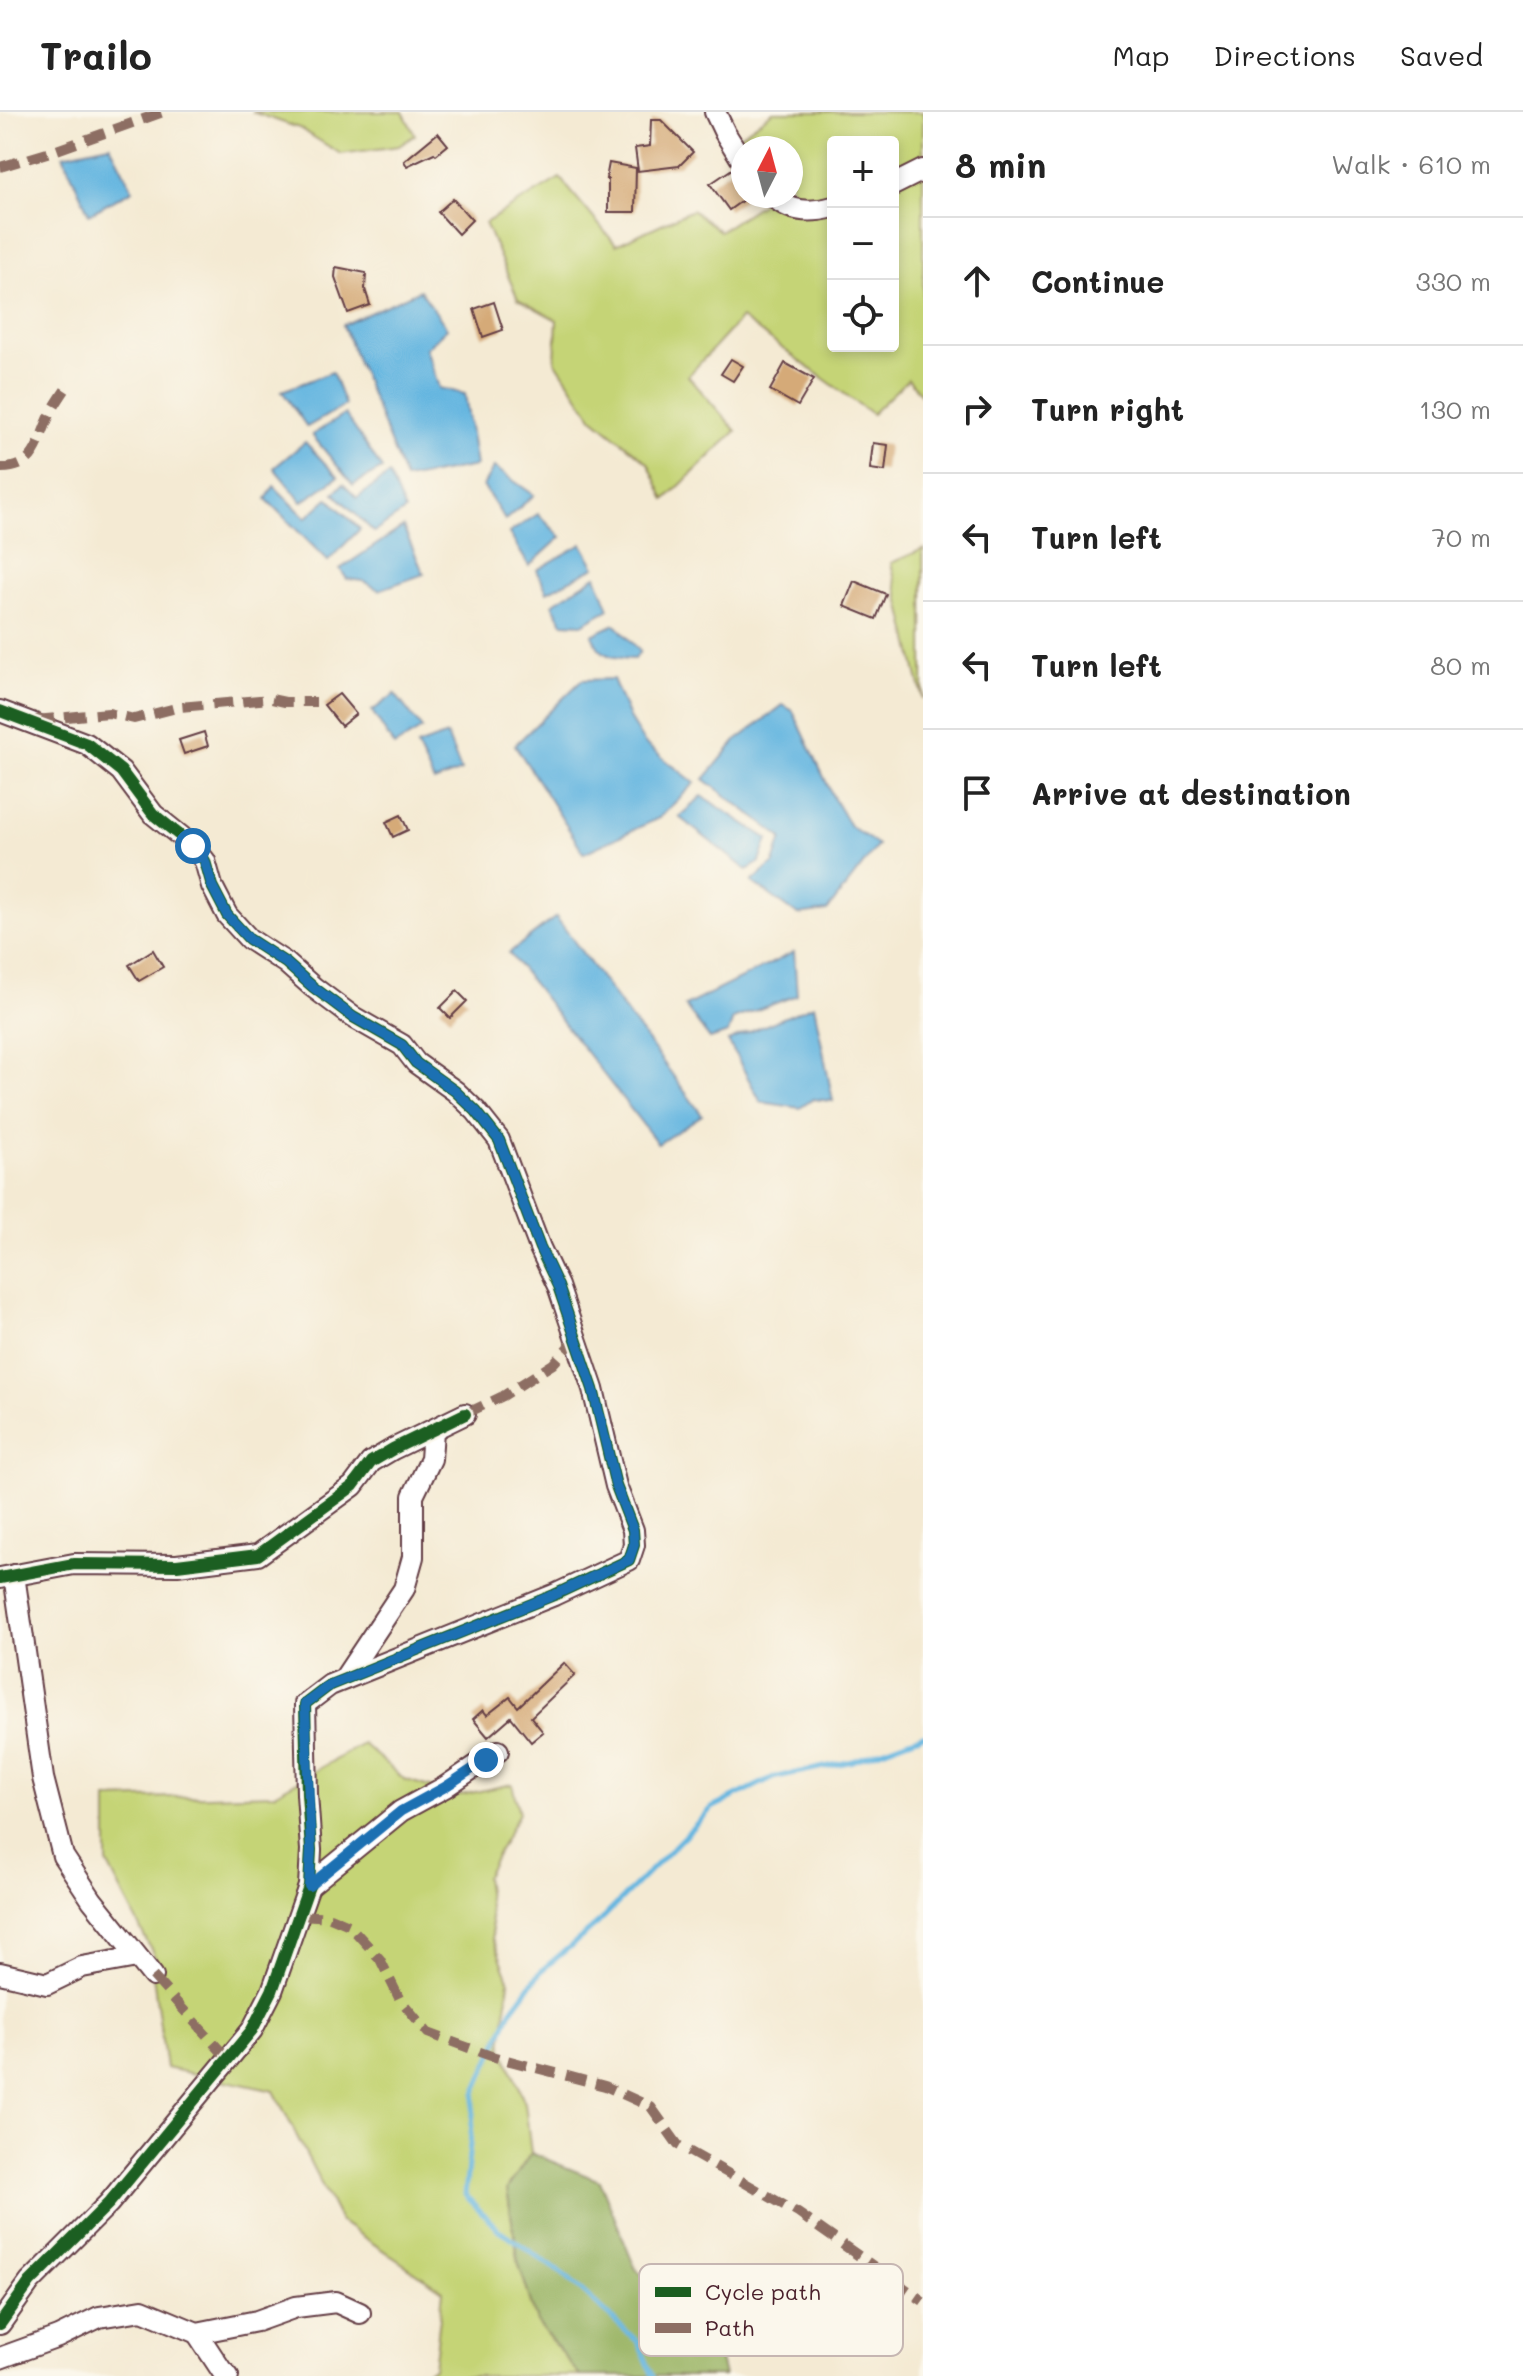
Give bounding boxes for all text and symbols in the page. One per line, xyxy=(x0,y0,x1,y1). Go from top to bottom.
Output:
text: Trailo xyxy=(40,30,152,80)
text: Map xyxy=(1113,37,1170,73)
text: Directions xyxy=(1214,37,1356,73)
text: Saved xyxy=(1400,37,1483,73)
north arrow xyxy=(731,136,803,208)
map controls xyxy=(827,136,899,352)
button: + xyxy=(827,136,899,208)
text: 8 min xyxy=(955,142,1046,187)
text: Walk · 610 m xyxy=(1331,147,1491,181)
button: − xyxy=(827,208,899,280)
icon: ahead xyxy=(955,259,999,303)
text: Continue xyxy=(1031,261,1164,301)
text: 330 m xyxy=(1415,264,1491,298)
button: locate xyxy=(827,280,899,352)
icon: right xyxy=(955,387,999,431)
text: Turn right xyxy=(1031,389,1184,429)
text: 130 m xyxy=(1419,392,1491,426)
icon: left xyxy=(955,515,999,559)
text: Turn left xyxy=(1031,517,1162,557)
text: 70 m xyxy=(1431,520,1491,554)
icon: left xyxy=(955,643,999,687)
text: Turn left xyxy=(1031,645,1162,685)
text: 80 m xyxy=(1430,648,1491,682)
icon: arrive xyxy=(955,771,999,815)
text: Arrive at destination xyxy=(1031,773,1351,813)
route start xyxy=(175,828,211,864)
route end xyxy=(468,1742,504,1778)
legend xyxy=(639,2264,903,2356)
text: Cycle path xyxy=(705,2277,821,2306)
text: Path xyxy=(705,2313,754,2342)

